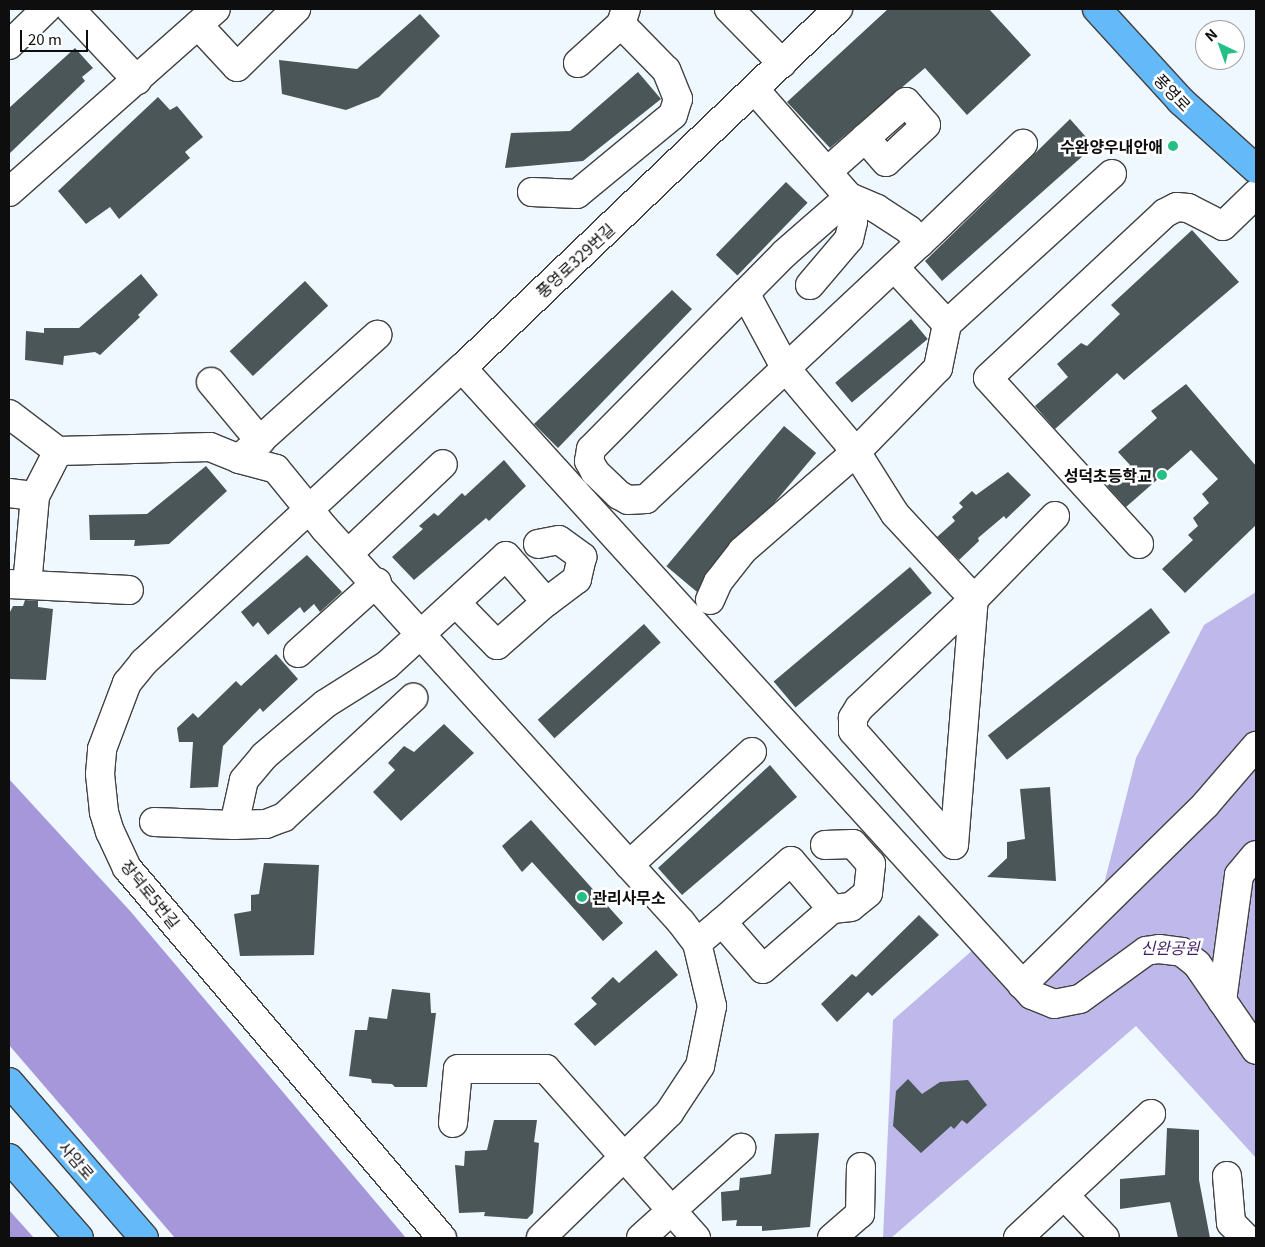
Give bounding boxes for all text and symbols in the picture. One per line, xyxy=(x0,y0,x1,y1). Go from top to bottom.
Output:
scale bar xyxy=(22,20,90,52)
north arrow xyxy=(1195,20,1245,70)
text: N xyxy=(1200,24,1221,46)
text: 20 m xyxy=(28,28,62,49)
street label: 풍영로 xyxy=(1151,69,1195,115)
place label: 수완양우내안애 xyxy=(1060,136,1163,156)
marker: 수완양우내안애 xyxy=(1167,140,1179,152)
street label: 풍영로329번길 xyxy=(532,219,618,301)
place label: 성덕초등학교 xyxy=(1064,465,1152,485)
marker: 성덕초등학교 xyxy=(1156,469,1168,481)
street label: 장덕로5번길 xyxy=(118,856,184,932)
place label: 관리사무소 xyxy=(592,887,666,907)
marker: 관리사무소 xyxy=(576,891,588,903)
park label: 신완공원 xyxy=(1141,937,1199,957)
street label: 사암로 xyxy=(55,1137,99,1183)

